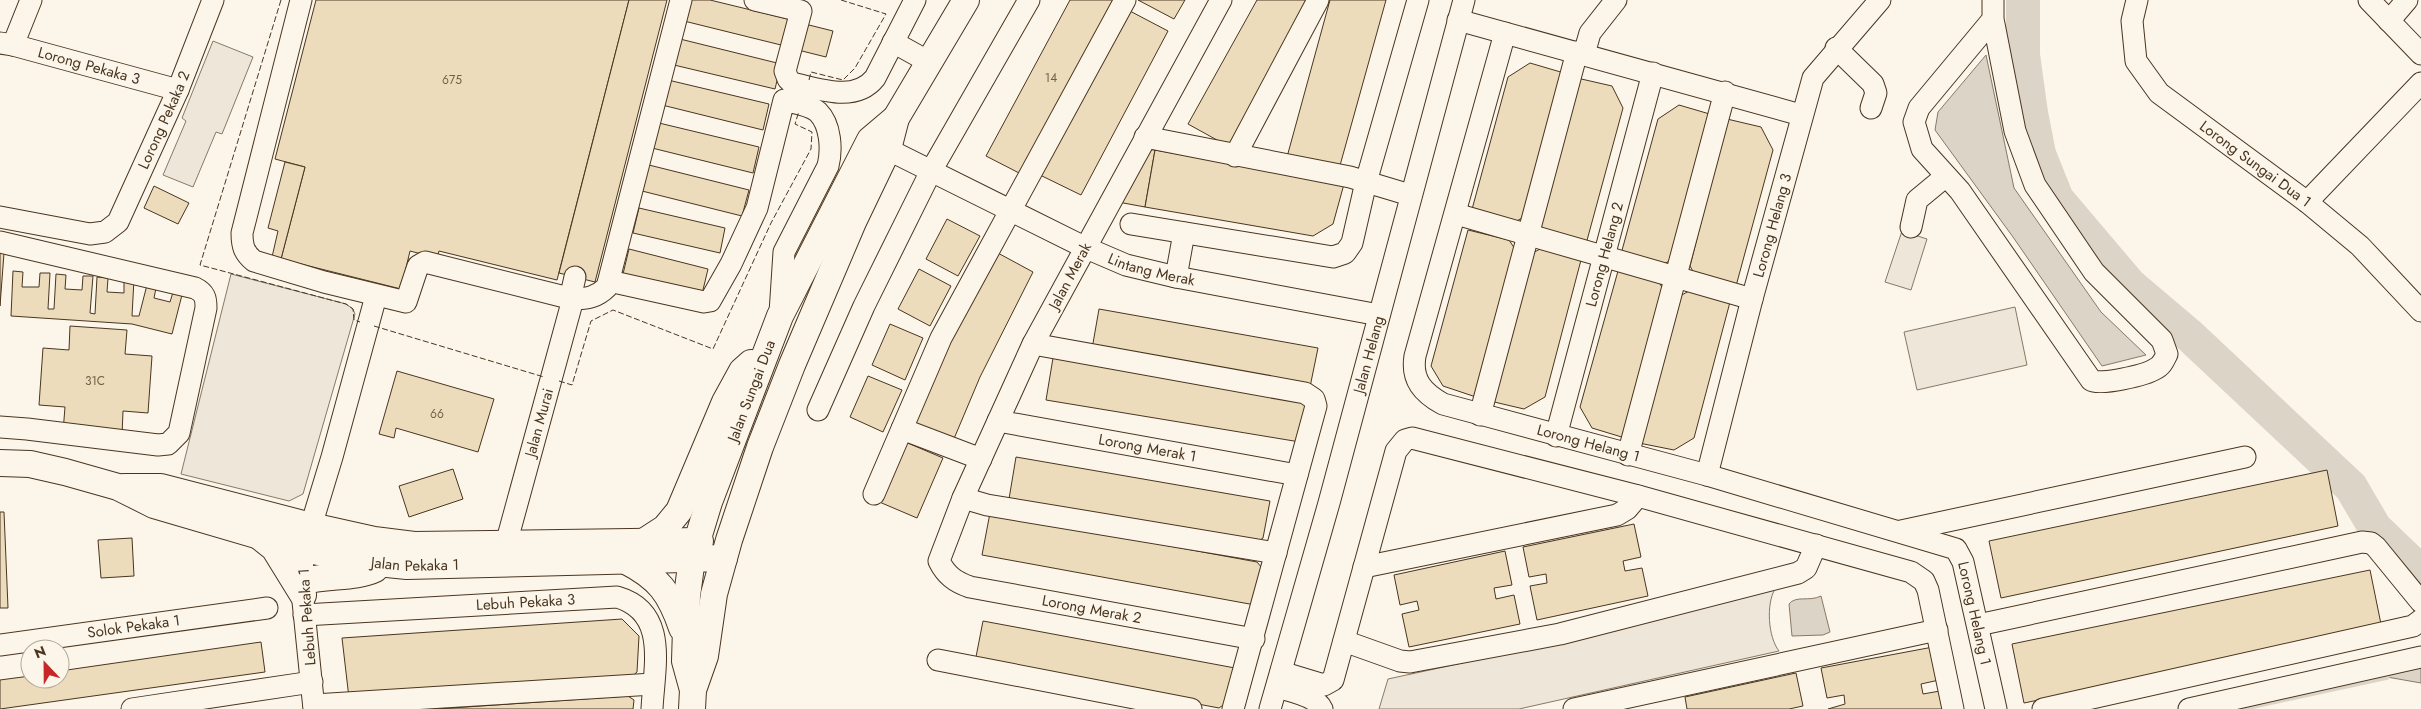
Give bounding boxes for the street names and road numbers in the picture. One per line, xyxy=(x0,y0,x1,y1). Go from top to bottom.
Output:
street label: Lorong Pekaka 3 xyxy=(36,41,143,90)
street label: Lorong Pekaka 2 xyxy=(132,68,195,173)
street label: Lorong Sungai Dua 1 xyxy=(2195,115,2316,213)
street label: Lorong Helang 3 xyxy=(1747,171,1797,280)
street label: Lorong Helang 2 xyxy=(1580,199,1629,309)
street label: Jalan Merak xyxy=(1042,238,1097,315)
street label: Lintang Merak xyxy=(1104,248,1197,291)
street label: Jalan Helang xyxy=(1347,313,1390,398)
street label: Jalan Sungai Dua xyxy=(721,337,781,447)
street label: Jalan Murai xyxy=(519,386,559,461)
street label: Lorong Helang 1 xyxy=(1534,419,1642,467)
street label: Lorong Merak 1 xyxy=(1097,428,1198,468)
street label: Jalan Pekaka 1 xyxy=(368,551,459,577)
street label: Lorong Helang 1 xyxy=(1952,559,1997,667)
street label: Lebuh Pekaka 1 xyxy=(293,568,321,666)
street label: Lebuh Pekaka 3 xyxy=(475,588,576,616)
street label: Lorong Merak 2 xyxy=(1040,589,1143,629)
street label: Solok Pekaka 1 xyxy=(86,609,182,644)

